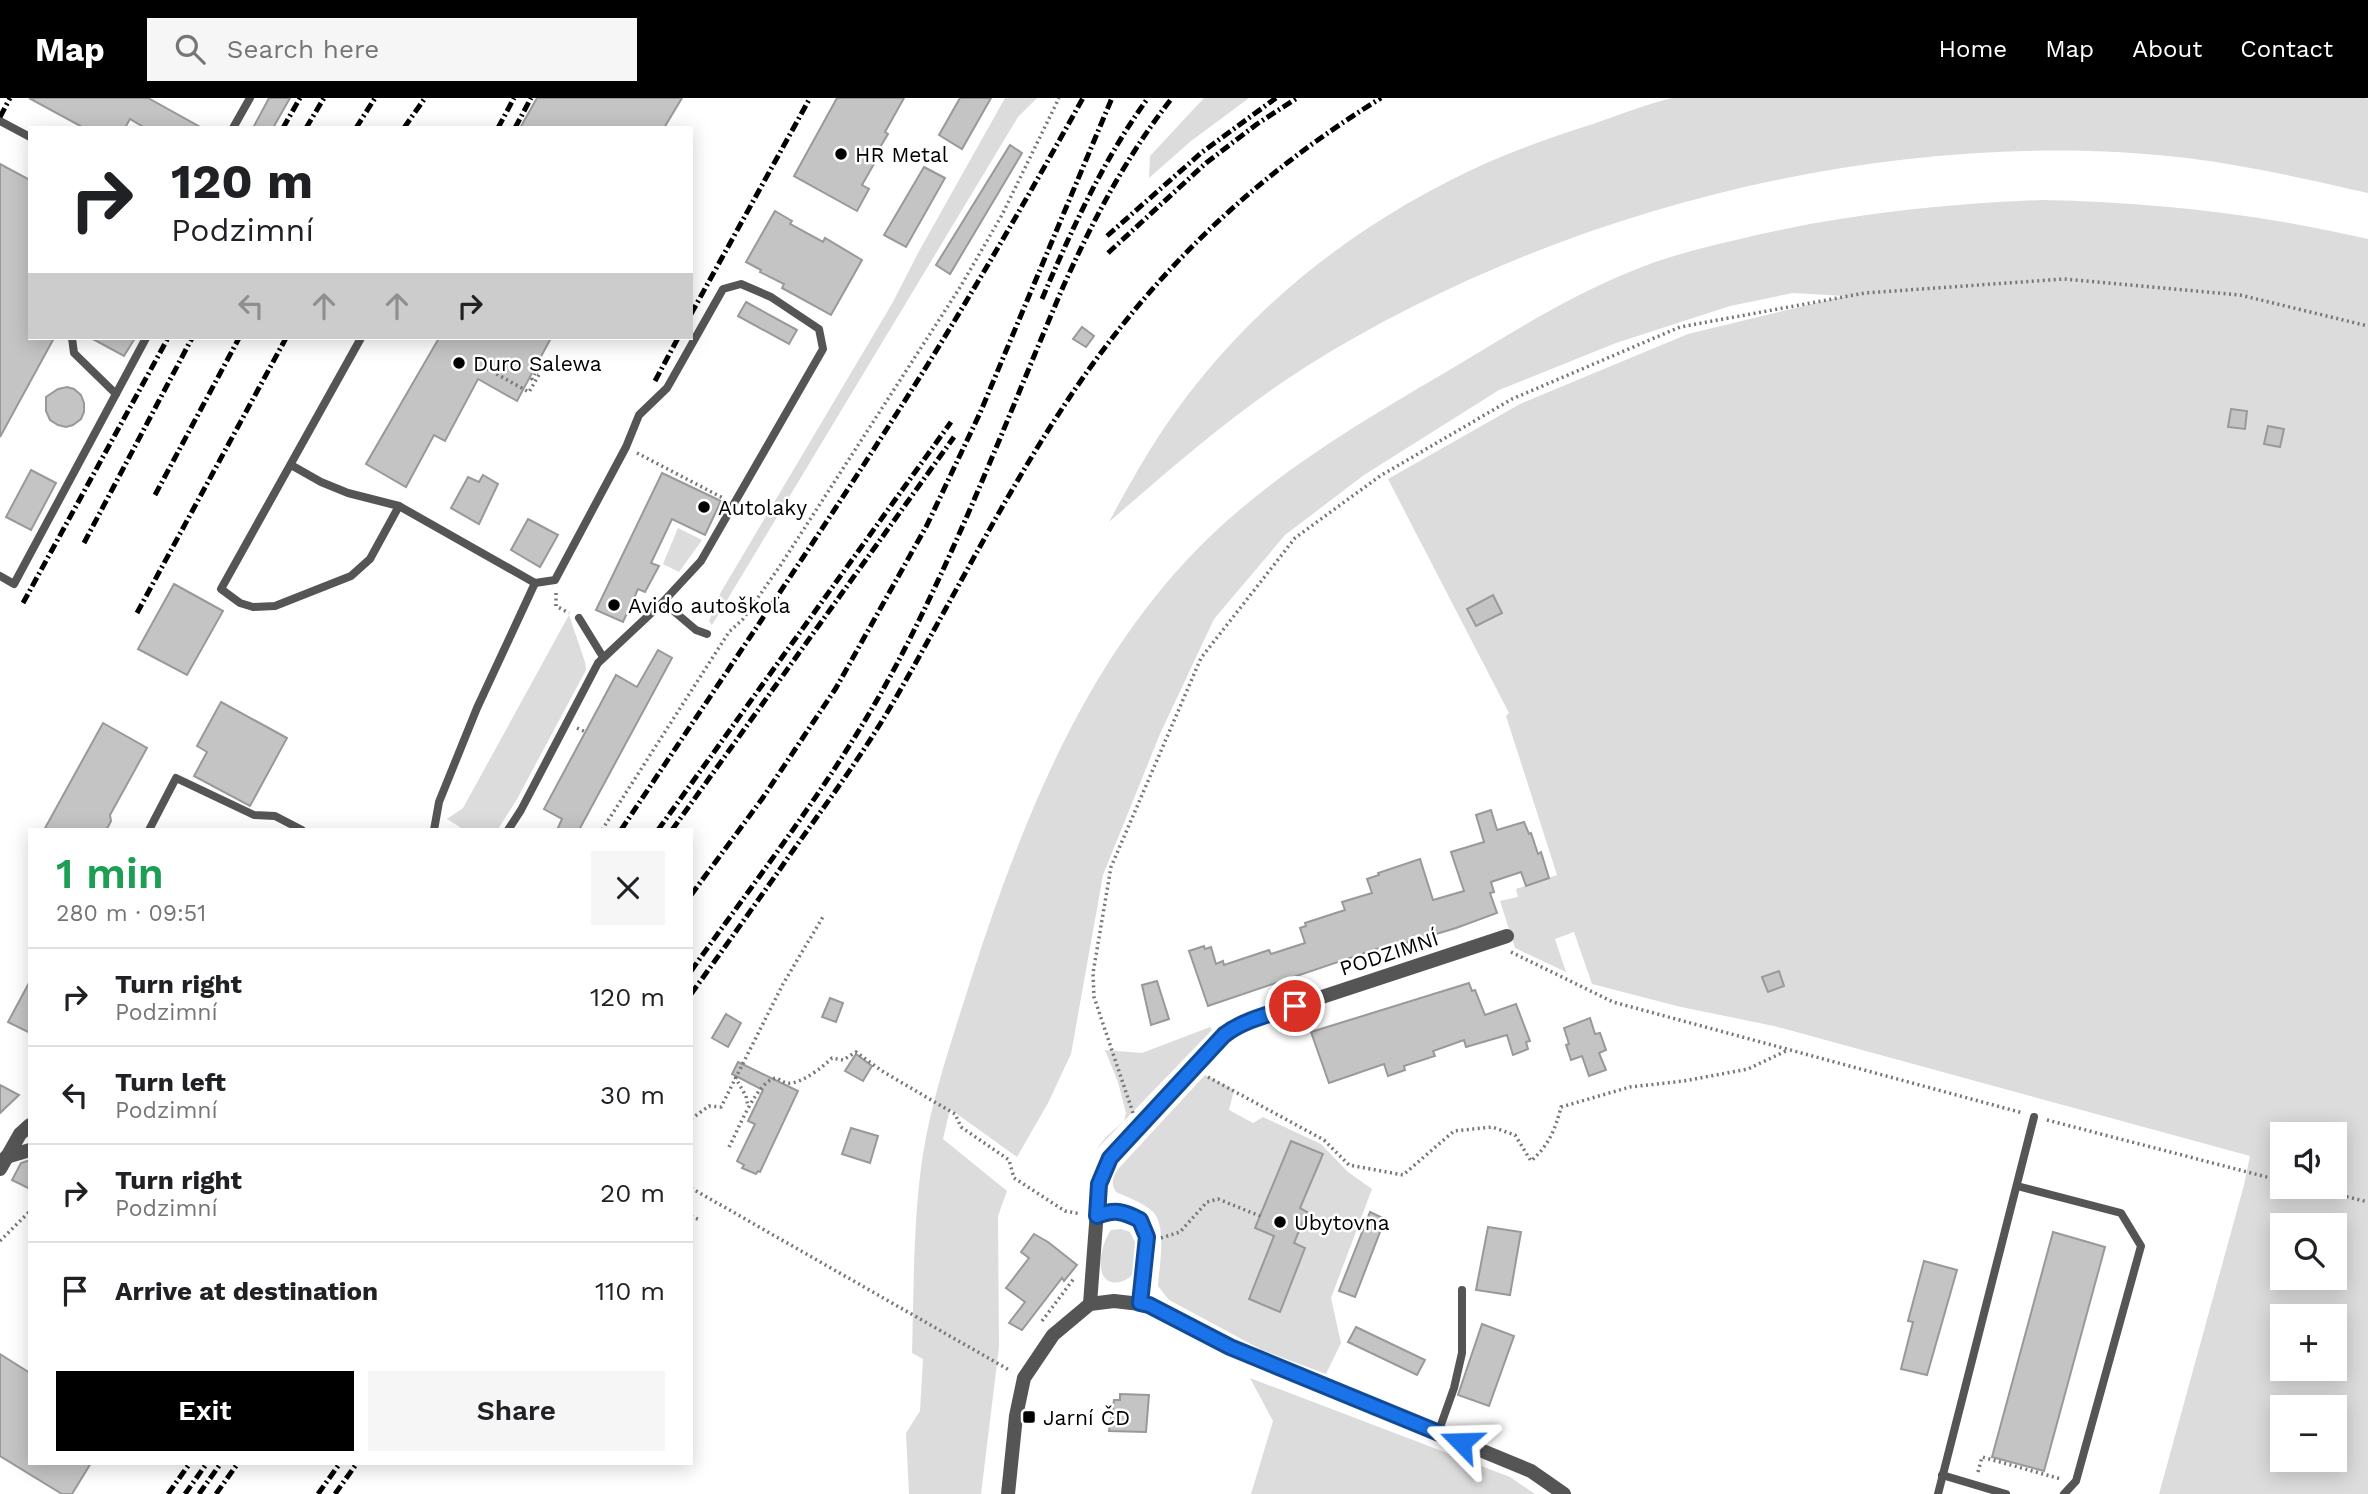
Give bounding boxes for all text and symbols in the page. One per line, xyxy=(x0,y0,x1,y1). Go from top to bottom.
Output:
search box xyxy=(147,18,637,81)
text: Map xyxy=(35,30,105,69)
icon: search xyxy=(171,30,209,68)
text: Search here xyxy=(227,34,379,64)
text: Home xyxy=(1939,35,2007,63)
text: Map xyxy=(2045,35,2094,63)
text: About xyxy=(2132,35,2202,63)
text: Contact xyxy=(2240,35,2333,63)
place label: HR Metal xyxy=(855,142,949,167)
marker: HR Metal xyxy=(833,146,849,162)
text: 120 m xyxy=(171,152,313,210)
icon: right xyxy=(56,154,147,245)
text: Podzimní xyxy=(171,211,314,249)
icon: left xyxy=(232,287,270,325)
icon: ahead xyxy=(305,287,343,325)
icon: ahead xyxy=(378,287,416,325)
icon: right xyxy=(451,287,489,325)
place label: Duro Salewa xyxy=(473,351,602,376)
marker: Duro Salewa xyxy=(451,355,467,371)
place label: Autolaky xyxy=(718,495,807,520)
marker: Autolaky xyxy=(696,499,712,515)
place label: Avido autoškola xyxy=(628,593,790,618)
marker: Avido autoškola xyxy=(606,597,622,613)
text: 1 min xyxy=(56,849,164,898)
button: close xyxy=(591,851,665,925)
text: 280 m · 09:51 xyxy=(56,900,206,927)
street label: PODZIMNÍ xyxy=(1336,925,1442,981)
text: Turn right xyxy=(115,969,242,999)
pin xyxy=(1265,976,1325,1036)
icon: right xyxy=(56,978,94,1016)
text: 120 m xyxy=(590,982,665,1012)
icon: arrive xyxy=(1276,987,1314,1025)
text: Podzimní xyxy=(115,999,218,1026)
text: Turn left xyxy=(115,1067,226,1097)
icon: left xyxy=(56,1076,94,1114)
text: 30 m xyxy=(600,1080,665,1110)
text: Podzimní xyxy=(115,1097,218,1124)
map controls xyxy=(2270,1122,2347,1472)
button: sound xyxy=(2270,1122,2347,1199)
text: Turn right xyxy=(115,1165,242,1195)
icon: right xyxy=(56,1174,94,1212)
text: 20 m xyxy=(600,1178,665,1208)
text: Podzimní xyxy=(115,1195,218,1222)
place label: Ubytovna xyxy=(1294,1210,1390,1235)
button: search xyxy=(2270,1213,2347,1290)
marker: Ubytovna xyxy=(1272,1214,1288,1230)
icon: arrive xyxy=(56,1272,94,1310)
text: Arrive at destination xyxy=(115,1276,378,1306)
text: 110 m xyxy=(595,1276,665,1306)
button: + xyxy=(2270,1304,2347,1381)
button: Exit xyxy=(56,1371,354,1451)
button: Share xyxy=(368,1371,665,1451)
button: − xyxy=(2270,1395,2347,1472)
place label: Jarní ČD xyxy=(1043,1405,1130,1430)
position arrow xyxy=(1424,1405,1498,1479)
marker: Jarní ČD xyxy=(1021,1409,1037,1425)

